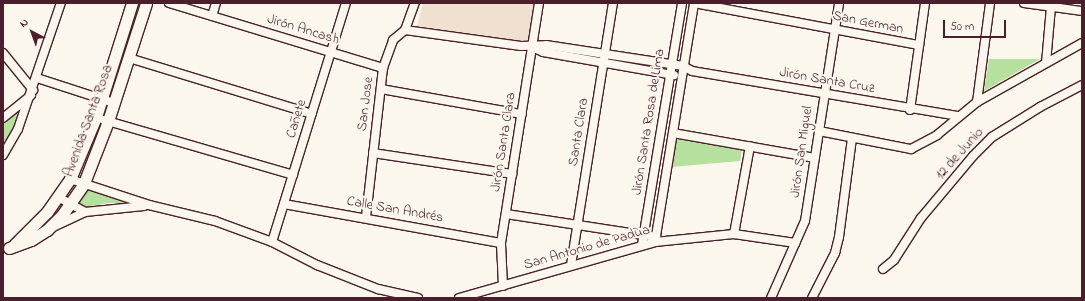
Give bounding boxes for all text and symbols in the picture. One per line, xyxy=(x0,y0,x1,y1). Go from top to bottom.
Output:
street label: San German xyxy=(831,8,905,38)
street label: Jirón Ancash xyxy=(265,11,341,49)
north arrow xyxy=(12,12,52,52)
scale bar xyxy=(945,12,1008,38)
text: N xyxy=(16,14,32,31)
text: 50 m xyxy=(950,18,974,36)
street label: Jirón Santa Rosa de Lima xyxy=(629,48,669,196)
street label: Avenida Santa Rosa xyxy=(61,63,117,179)
street label: Jirón Santa Cruz xyxy=(778,64,876,98)
street label: San Jose xyxy=(354,76,378,132)
street label: Jirón Santa Clara xyxy=(488,91,520,193)
street label: Santa Clara xyxy=(565,97,593,167)
street label: Cañete xyxy=(283,98,311,140)
street label: Jirón San Miguel xyxy=(787,105,817,199)
street label: 12 de Junio xyxy=(932,125,988,183)
street label: Calle San Andrés xyxy=(345,193,445,227)
street label: San Antonio de Padua xyxy=(522,222,652,274)

